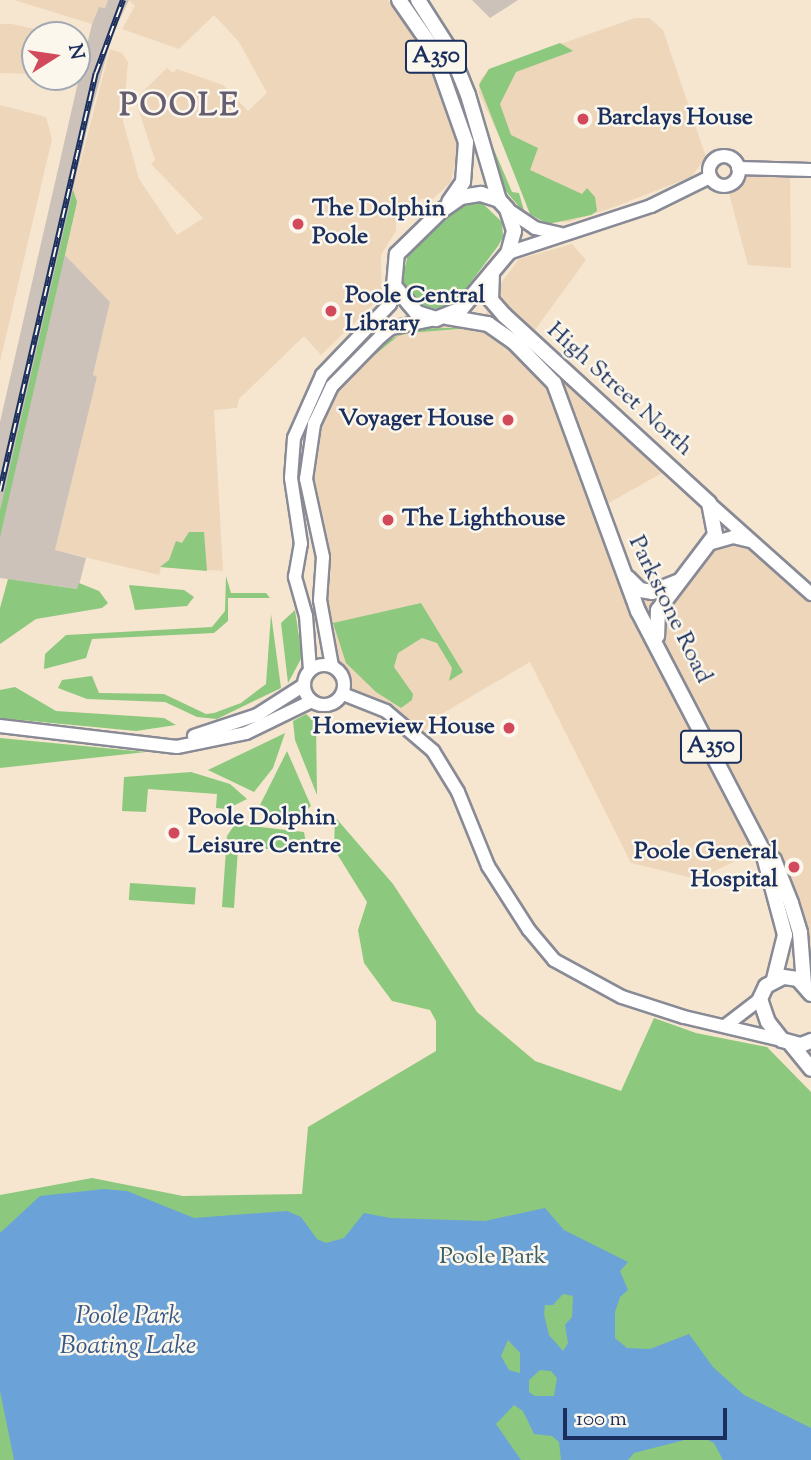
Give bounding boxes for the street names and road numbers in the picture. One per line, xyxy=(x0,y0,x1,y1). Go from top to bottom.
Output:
road number: A350 xyxy=(404,38,467,76)
street label: High Street North xyxy=(540,317,698,463)
street label: Parkstone Road xyxy=(621,531,717,689)
road number: A350 xyxy=(680,727,742,766)

